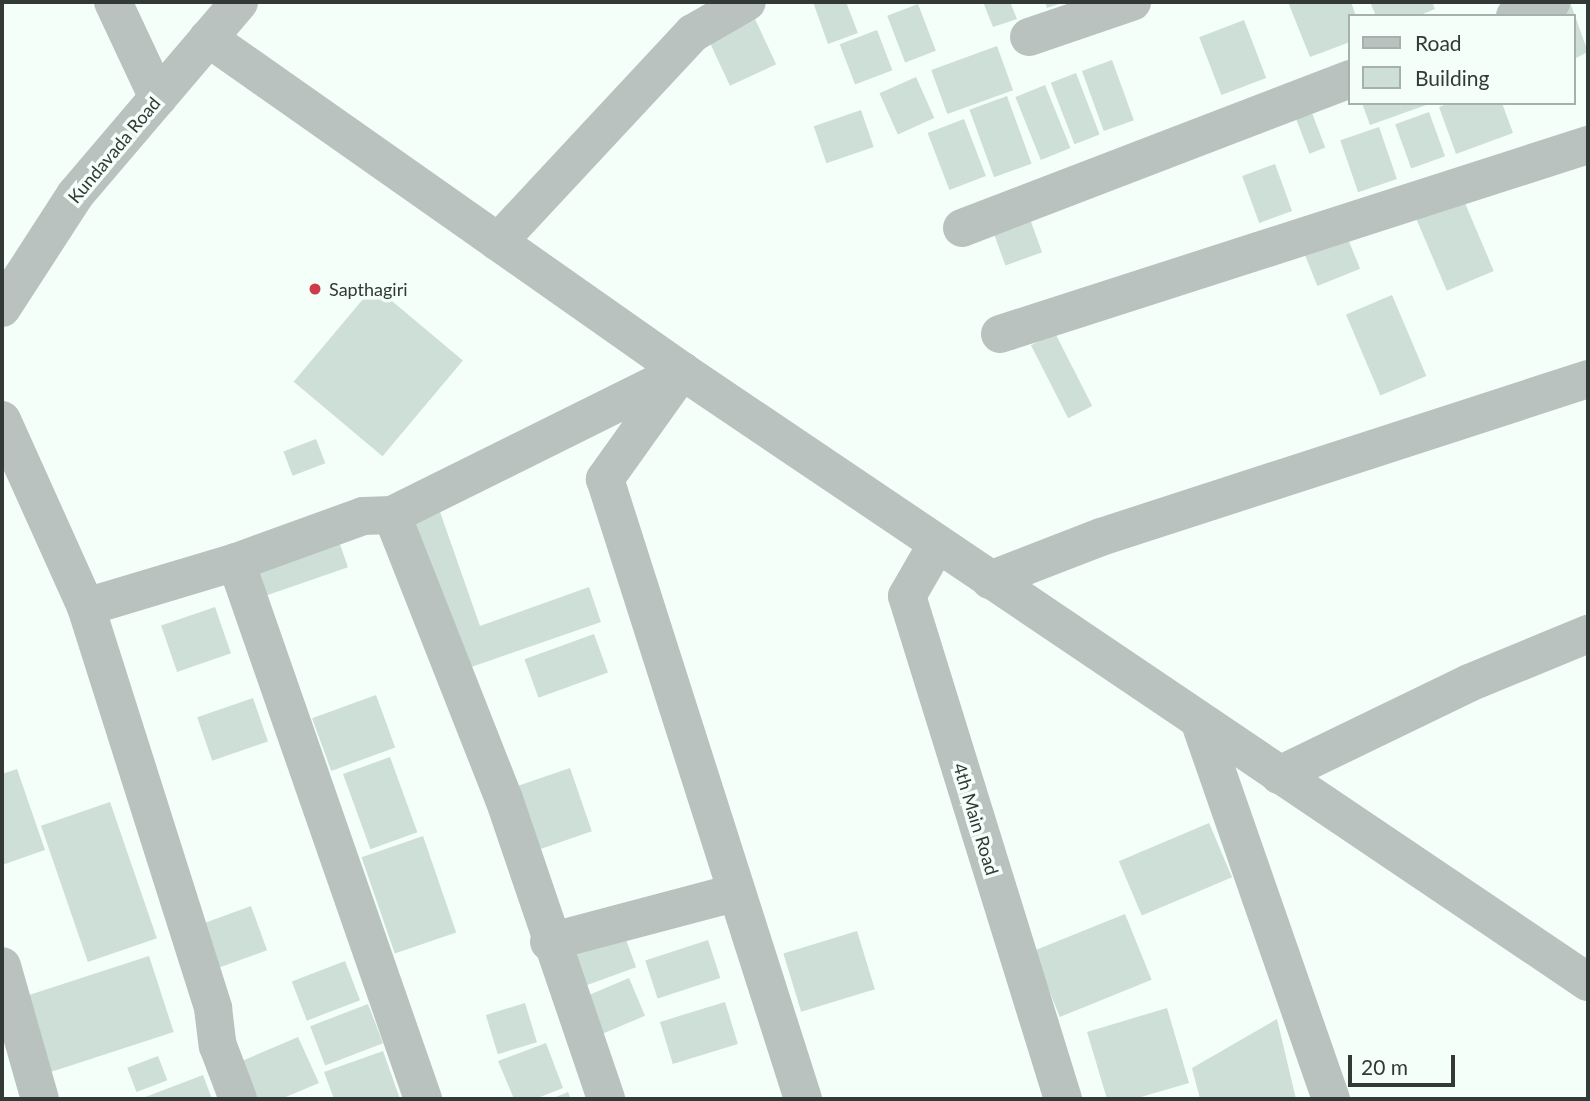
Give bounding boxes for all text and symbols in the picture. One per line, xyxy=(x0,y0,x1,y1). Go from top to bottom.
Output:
legend xyxy=(1348,14,1576,105)
text: Road xyxy=(1415,30,1462,55)
text: Building xyxy=(1415,65,1490,90)
street label: Kundavada Road xyxy=(63,93,165,207)
place label: Sapthagiri xyxy=(329,278,408,300)
marker: Sapthagiri xyxy=(307,281,323,297)
street label: 4th Main Road xyxy=(949,760,1003,878)
scale bar xyxy=(1352,1042,1459,1086)
text: 20 m xyxy=(1361,1054,1408,1079)

